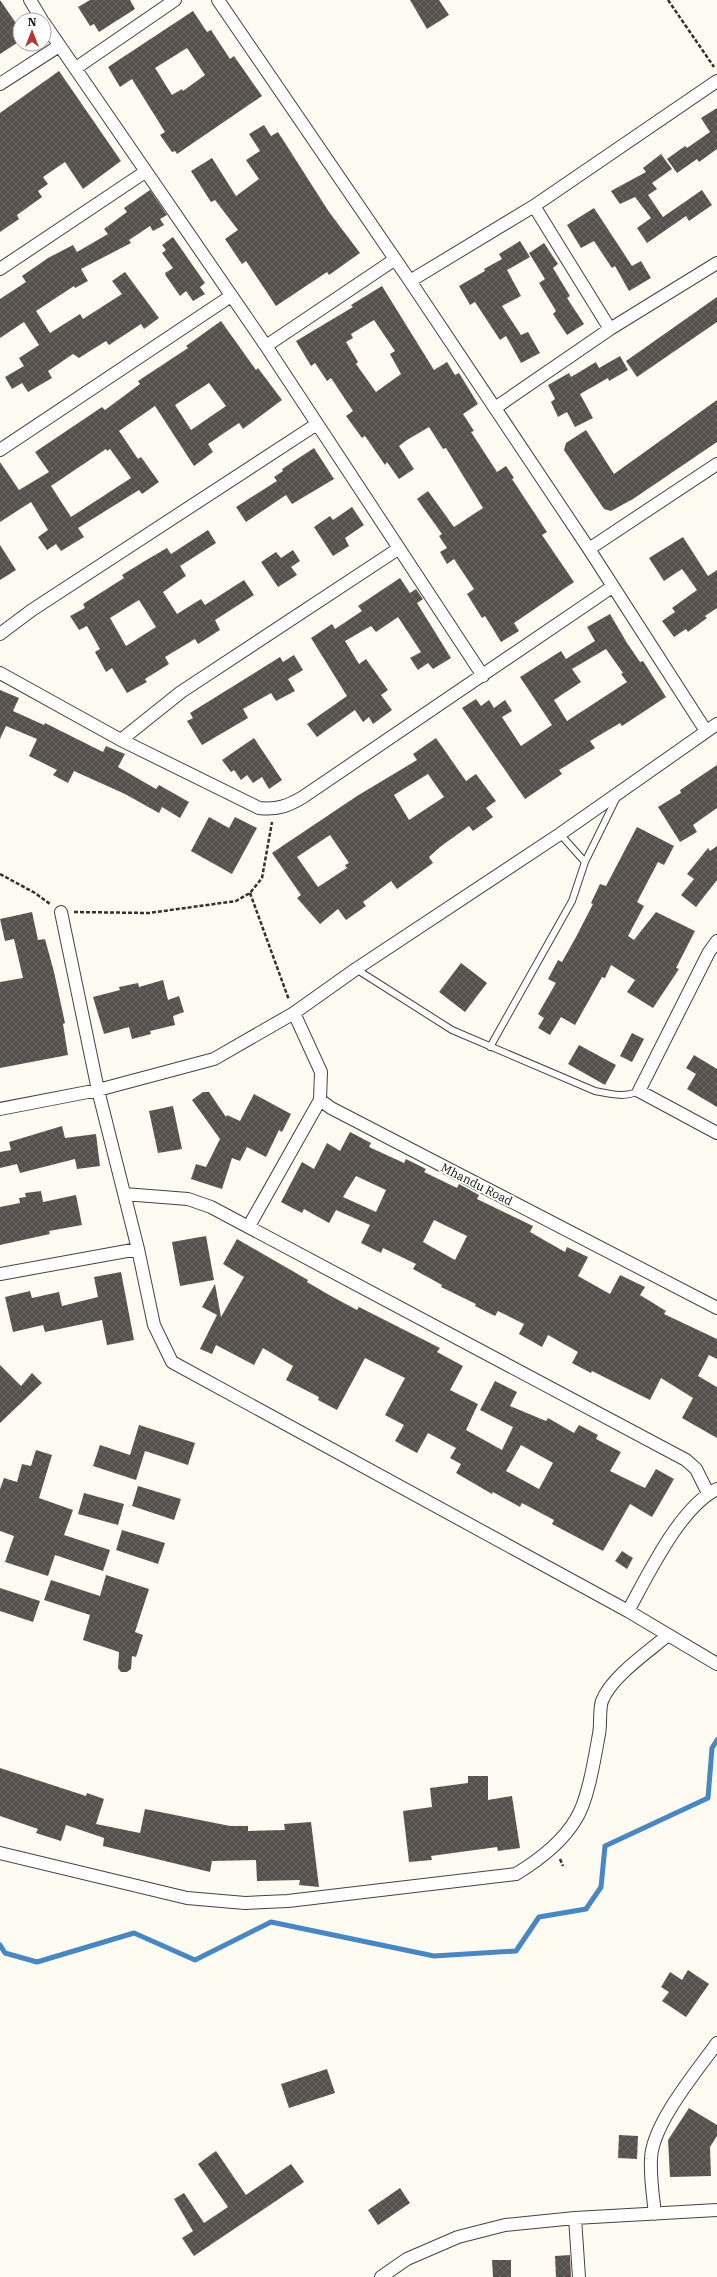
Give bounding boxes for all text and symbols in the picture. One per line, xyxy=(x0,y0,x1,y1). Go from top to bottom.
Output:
north arrow xyxy=(12,12,52,52)
text: N xyxy=(28,15,37,29)
street label: Mhandu Road xyxy=(439,1160,515,1208)

